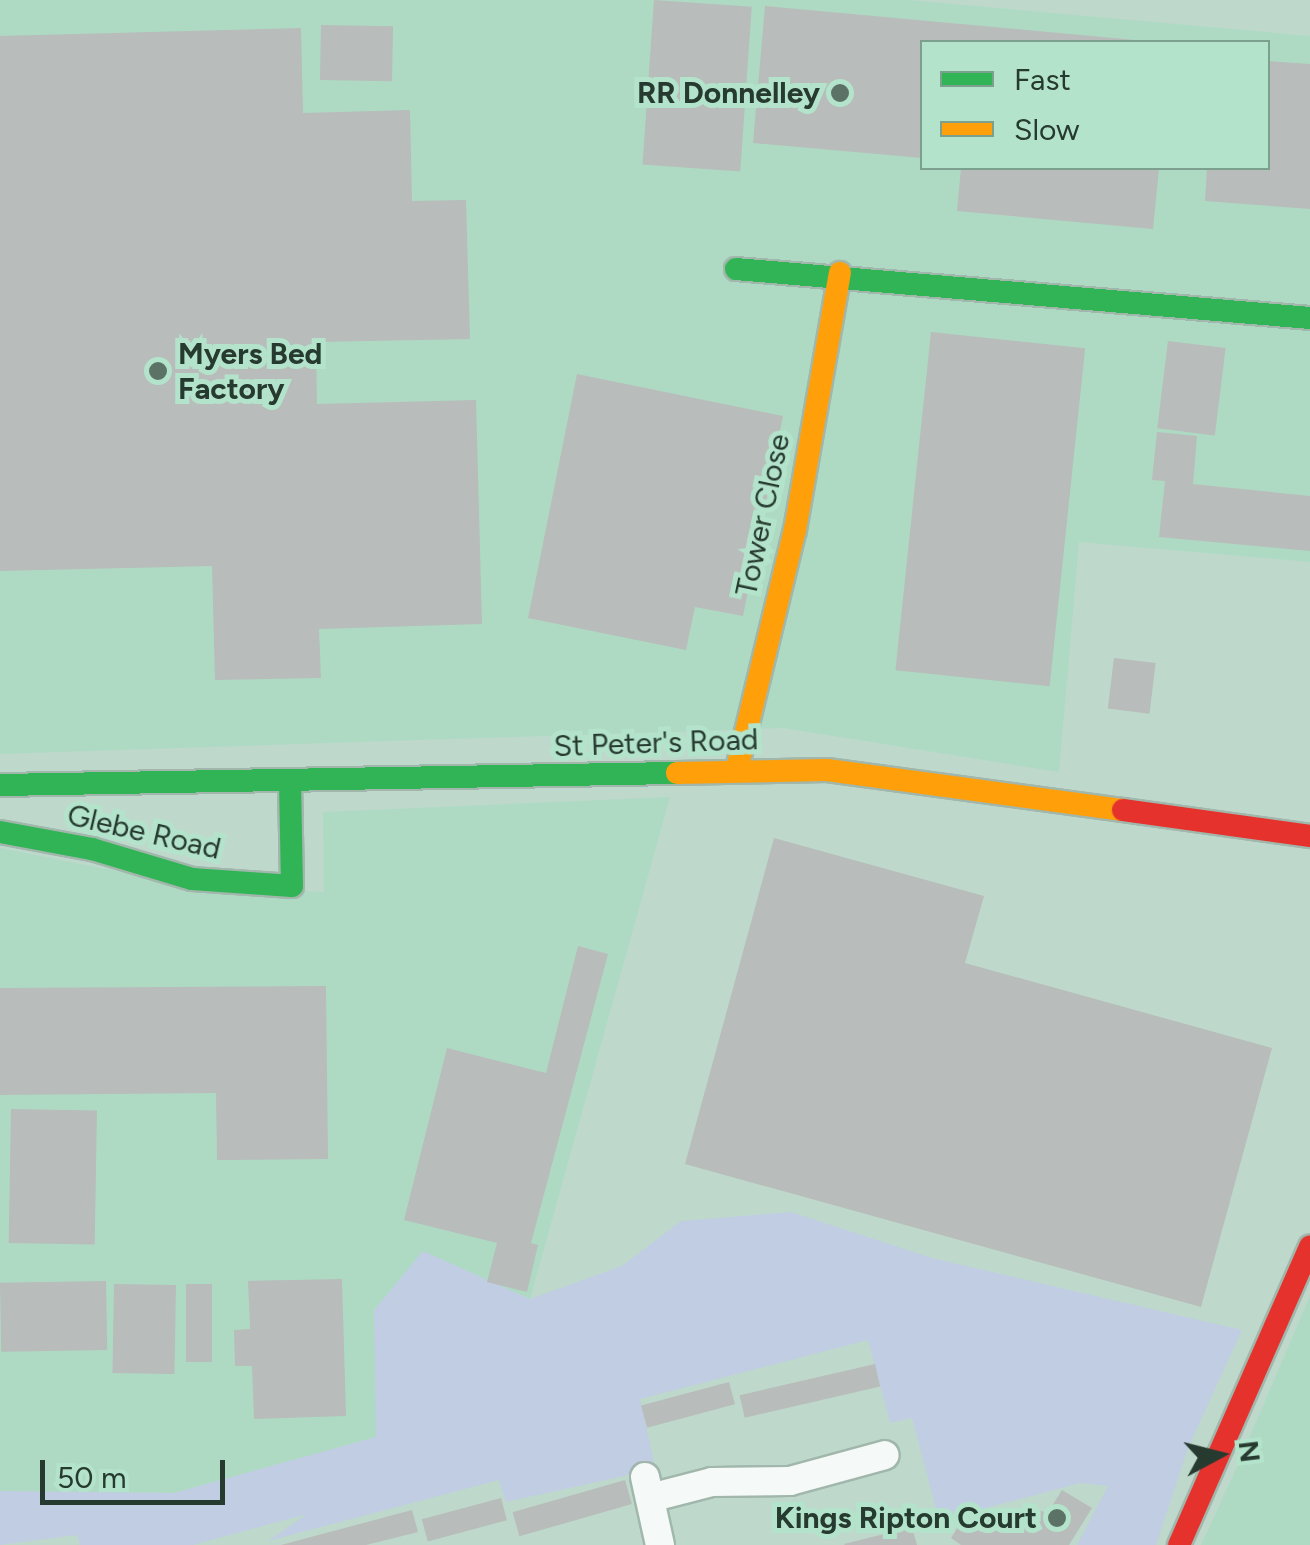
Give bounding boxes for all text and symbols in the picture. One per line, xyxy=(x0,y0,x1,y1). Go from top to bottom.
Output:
legend xyxy=(920,40,1270,170)
text: Fast xyxy=(1014,61,1071,98)
place label: RR Donnelley xyxy=(637,75,820,111)
marker: RR Donnelley xyxy=(829,82,851,104)
text: Slow xyxy=(1014,111,1080,148)
place label: Myers Bed Factory xyxy=(178,336,322,406)
marker: Myers Bed Factory xyxy=(147,360,169,382)
street label: Tower Close xyxy=(728,431,798,599)
street label: St Peter's Road xyxy=(553,721,759,765)
street label: Glebe Road xyxy=(64,797,224,867)
north arrow xyxy=(1170,1405,1270,1505)
text: N xyxy=(1232,1439,1268,1464)
scale bar xyxy=(45,1440,230,1502)
text: 50 m xyxy=(57,1459,126,1496)
place label: Kings Ripton Court xyxy=(775,1500,1037,1536)
marker: Kings Ripton Court xyxy=(1046,1507,1068,1529)

